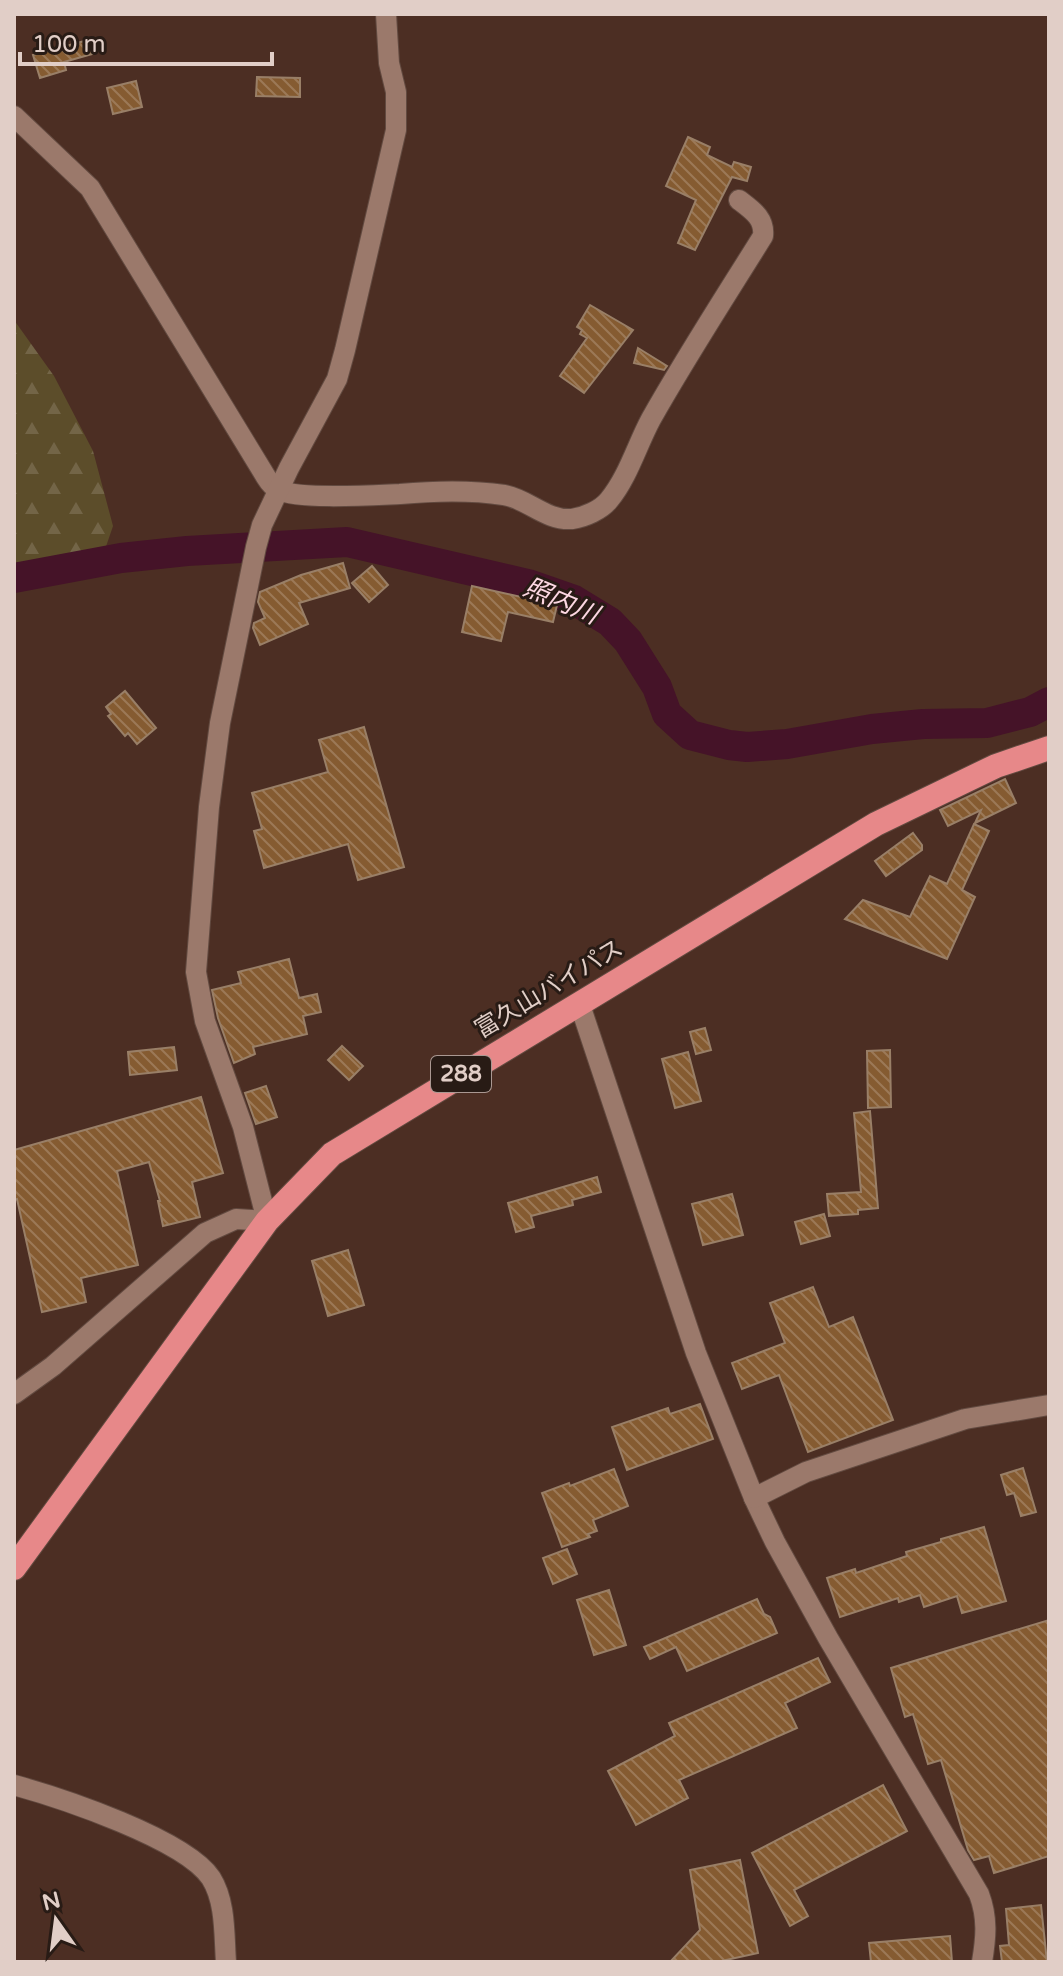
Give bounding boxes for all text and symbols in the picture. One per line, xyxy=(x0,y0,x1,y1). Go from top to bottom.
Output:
scale bar xyxy=(20,16,272,66)
text: 100 m xyxy=(32,30,106,59)
water label: 照内川 xyxy=(519,571,606,632)
street label: 富久山バイパス xyxy=(470,933,628,1045)
road number: 288 xyxy=(431,1056,491,1092)
north arrow xyxy=(16,1880,96,1960)
text: N xyxy=(40,1887,63,1916)

